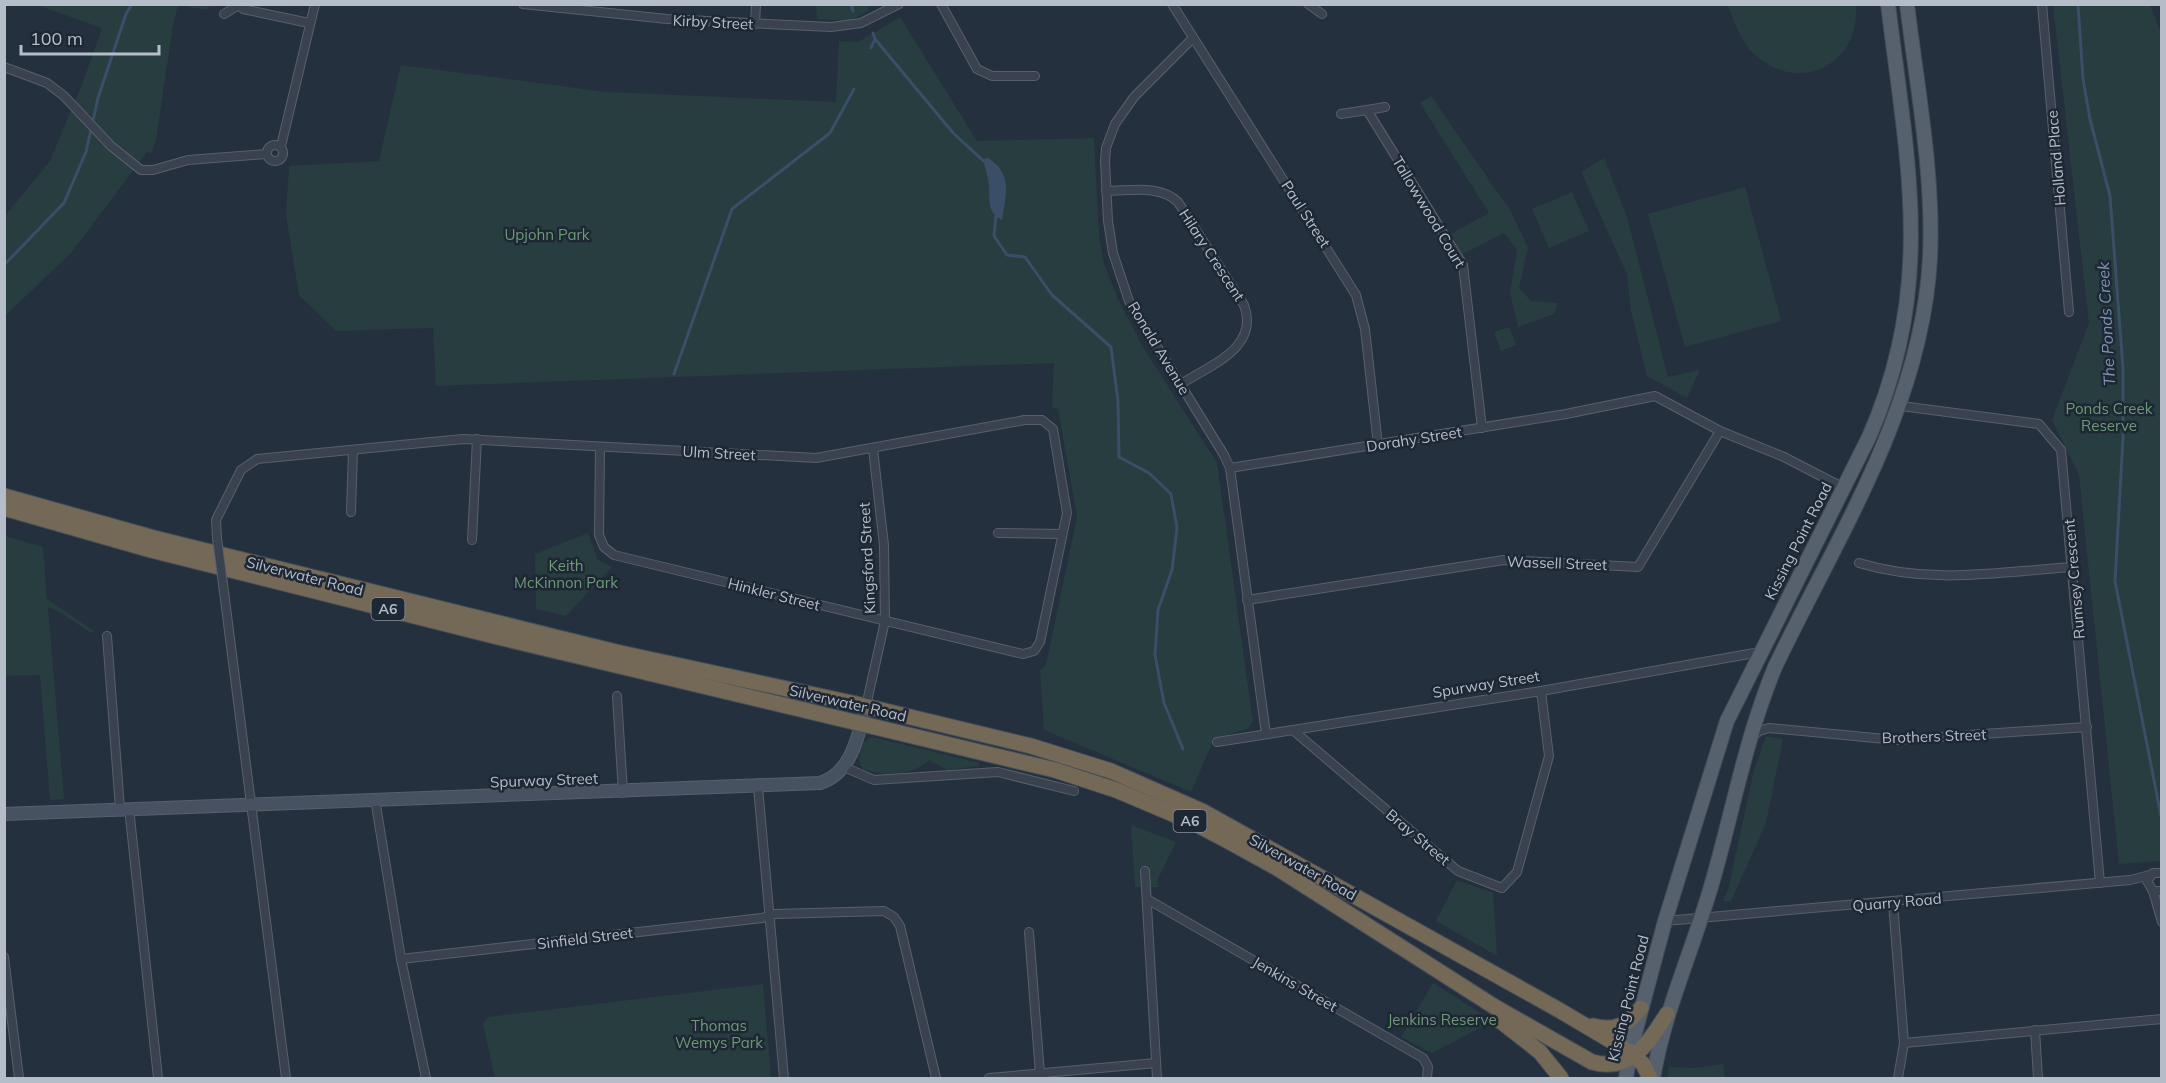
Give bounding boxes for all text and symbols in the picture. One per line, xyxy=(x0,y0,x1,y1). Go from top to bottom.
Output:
street label: Kirby Street xyxy=(672,10,754,34)
scale bar xyxy=(21,18,159,56)
text: 100 m xyxy=(30,27,83,50)
street label: Holland Place xyxy=(2042,110,2070,206)
street label: Tallowwood Court xyxy=(1388,153,1470,271)
street label: Paul Street xyxy=(1277,177,1335,251)
street label: Hilary Crescent xyxy=(1175,205,1249,305)
park label: Upjohn Park xyxy=(504,225,590,244)
water label: The Ponds Creek xyxy=(2093,261,2119,387)
street label: Ronald Avenue xyxy=(1124,298,1194,398)
park label: Ponds Creek Reserve xyxy=(2066,399,2153,435)
street label: Dorahy Street xyxy=(1365,422,1463,456)
street label: Ulm Street xyxy=(682,442,756,464)
street label: Kissing Point Road xyxy=(1760,479,1836,603)
street label: Kingsford Street xyxy=(855,502,879,614)
street label: Rumsey Crescent xyxy=(2059,518,2089,640)
street label: Silverwater Road xyxy=(245,552,365,600)
street label: Wassell Street xyxy=(1506,552,1608,574)
park label: Keith McKinnon Park xyxy=(514,556,618,592)
street label: Hinkler Street xyxy=(726,573,822,615)
road number: A6 xyxy=(372,598,404,620)
street label: Spurway Street xyxy=(1431,666,1541,702)
street label: Silverwater Road xyxy=(788,680,908,726)
street label: Brothers Street xyxy=(1881,725,1987,747)
street label: Spurway Street xyxy=(490,769,598,791)
street label: Bray Street xyxy=(1382,805,1454,869)
road number: A6 xyxy=(1174,810,1206,832)
street label: Silverwater Road xyxy=(1246,830,1360,904)
street label: Quarry Road xyxy=(1852,889,1942,915)
street label: Sinfield Street xyxy=(536,923,634,953)
street label: Kissing Point Road xyxy=(1603,933,1653,1063)
street label: Jenkins Street xyxy=(1249,952,1341,1016)
park label: Jenkins Reserve xyxy=(1387,1010,1497,1029)
park label: Thomas Wemys Park xyxy=(675,1016,763,1052)

